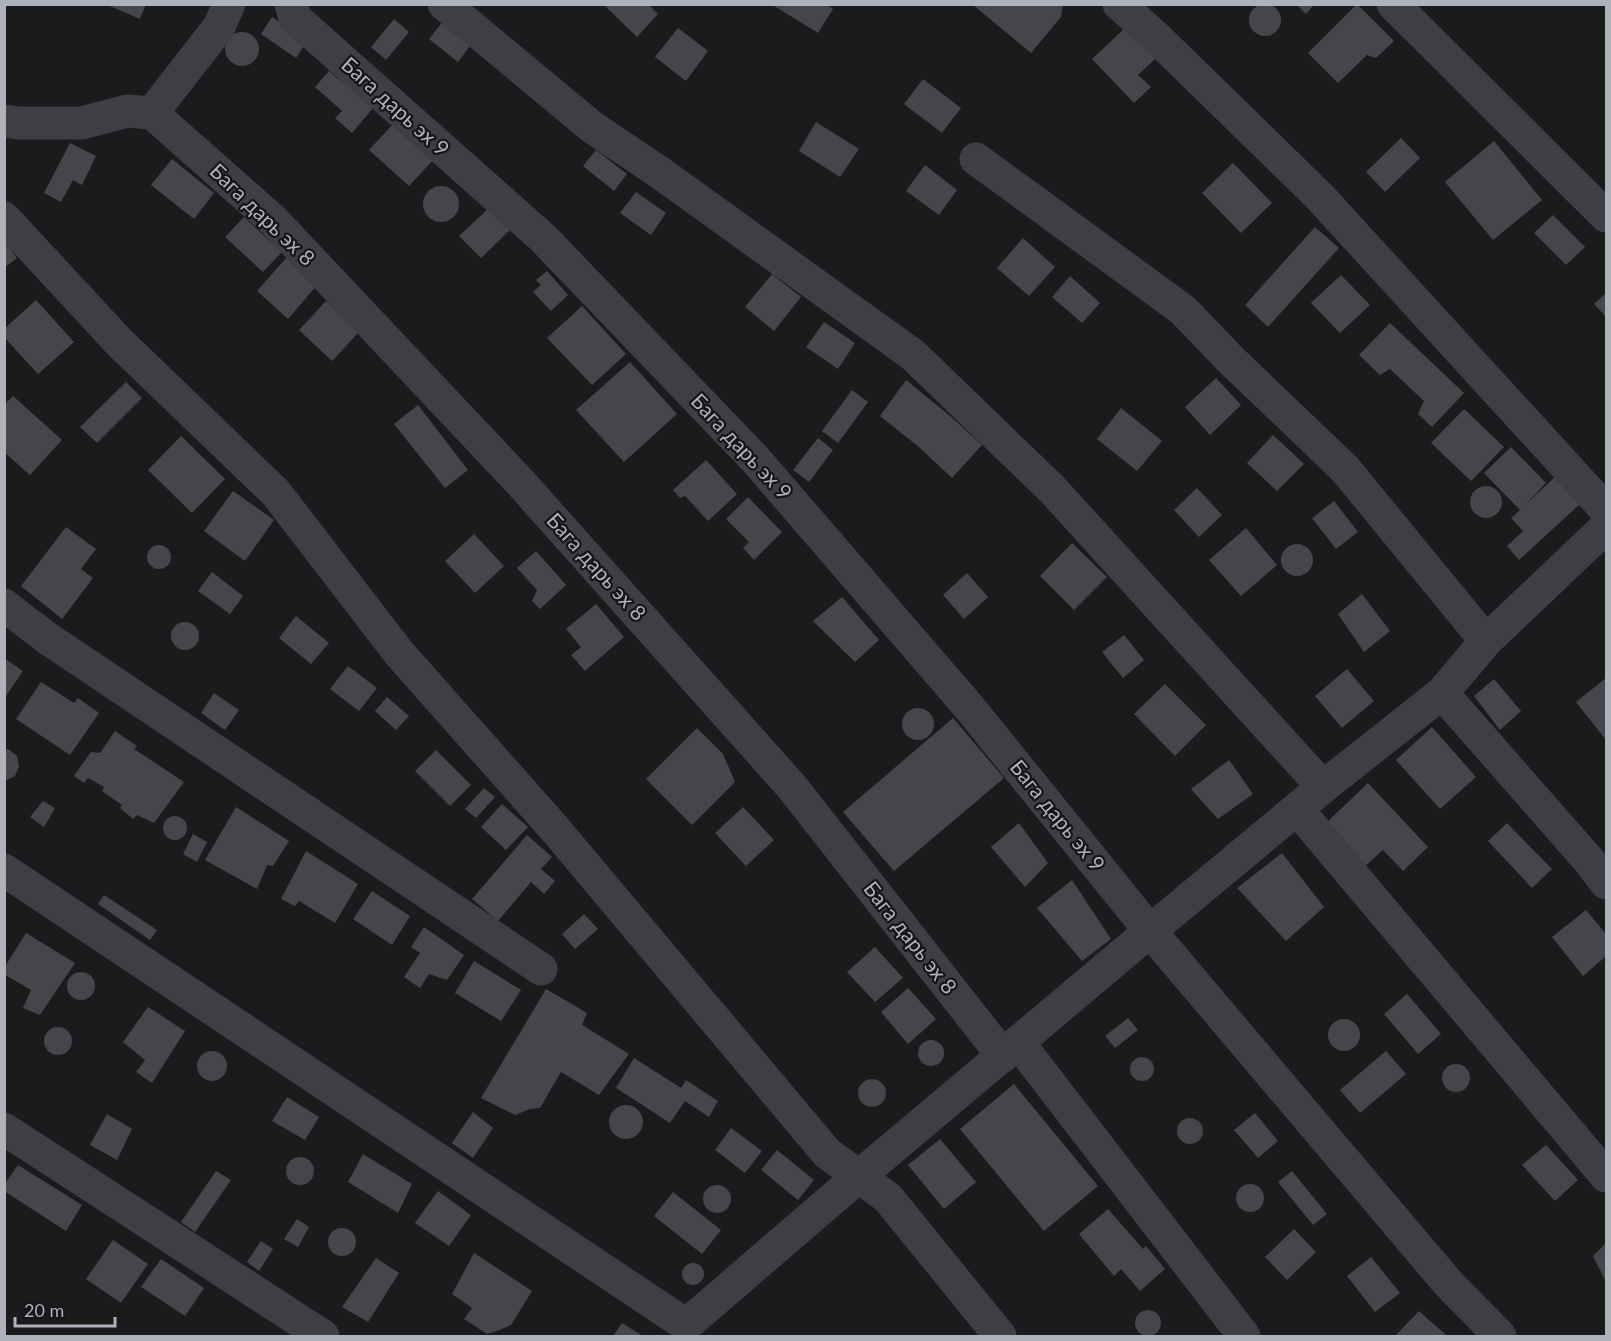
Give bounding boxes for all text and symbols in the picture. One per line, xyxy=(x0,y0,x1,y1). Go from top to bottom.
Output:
street label: Бага дарь эх 9 xyxy=(337,51,455,161)
street label: Бага дарь эх 8 xyxy=(205,158,321,270)
street label: Бага дарь эх 9 xyxy=(687,388,798,504)
street label: Бага дарь эх 8 xyxy=(542,507,652,625)
street label: Бага дарь эх 9 xyxy=(1006,754,1111,876)
street label: Бага дарь эх 8 xyxy=(859,876,963,998)
scale bar xyxy=(15,1290,116,1328)
text: 20 m xyxy=(24,1299,64,1321)

